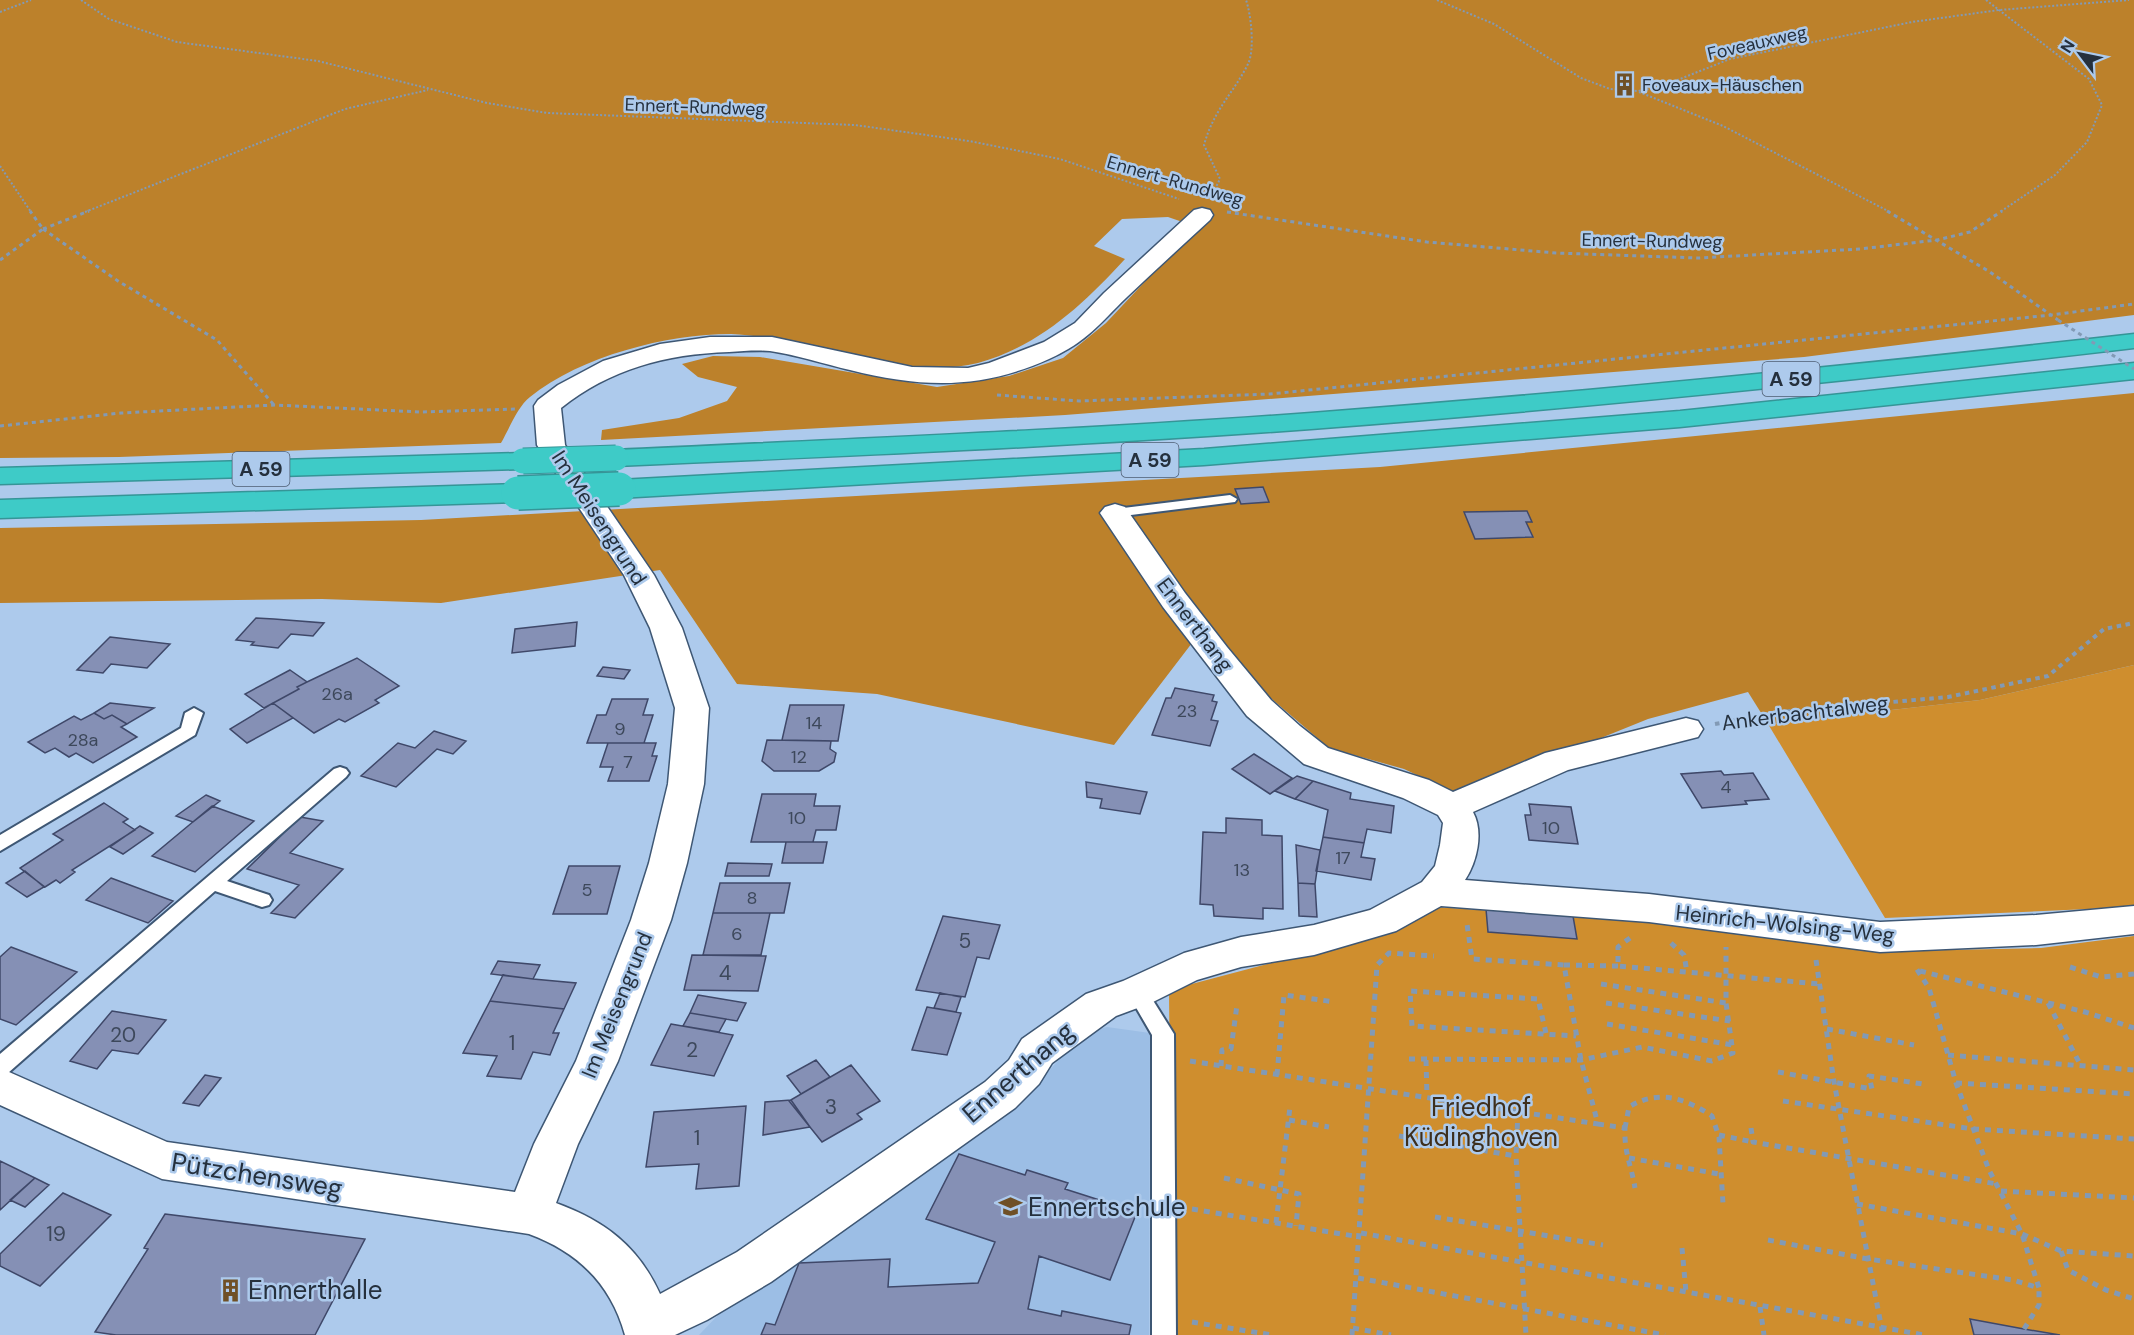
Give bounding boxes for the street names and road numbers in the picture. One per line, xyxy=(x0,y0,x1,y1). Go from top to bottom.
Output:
street label: Foveauxweg xyxy=(1705,20,1809,66)
street label: Ennert-Rundweg xyxy=(624,93,766,121)
street label: Ennert-Rundweg xyxy=(1104,150,1246,212)
street label: Ennert-Rundweg xyxy=(1581,228,1723,254)
road number: A 59 xyxy=(1762,362,1820,396)
road number: A 59 xyxy=(1122,443,1178,477)
street label: Im Meisengrund xyxy=(545,445,653,591)
road number: A 59 xyxy=(232,452,290,486)
street label: Ennerthang xyxy=(1150,572,1240,678)
street label: Ankerbachtalweg xyxy=(1720,689,1890,737)
street label: Heinrich-Wolsing-Weg xyxy=(1674,899,1896,949)
street label: Im Meisengrund xyxy=(575,928,659,1082)
street label: Ennerthang xyxy=(955,1014,1081,1130)
street label: Pützchensweg xyxy=(169,1145,345,1205)

